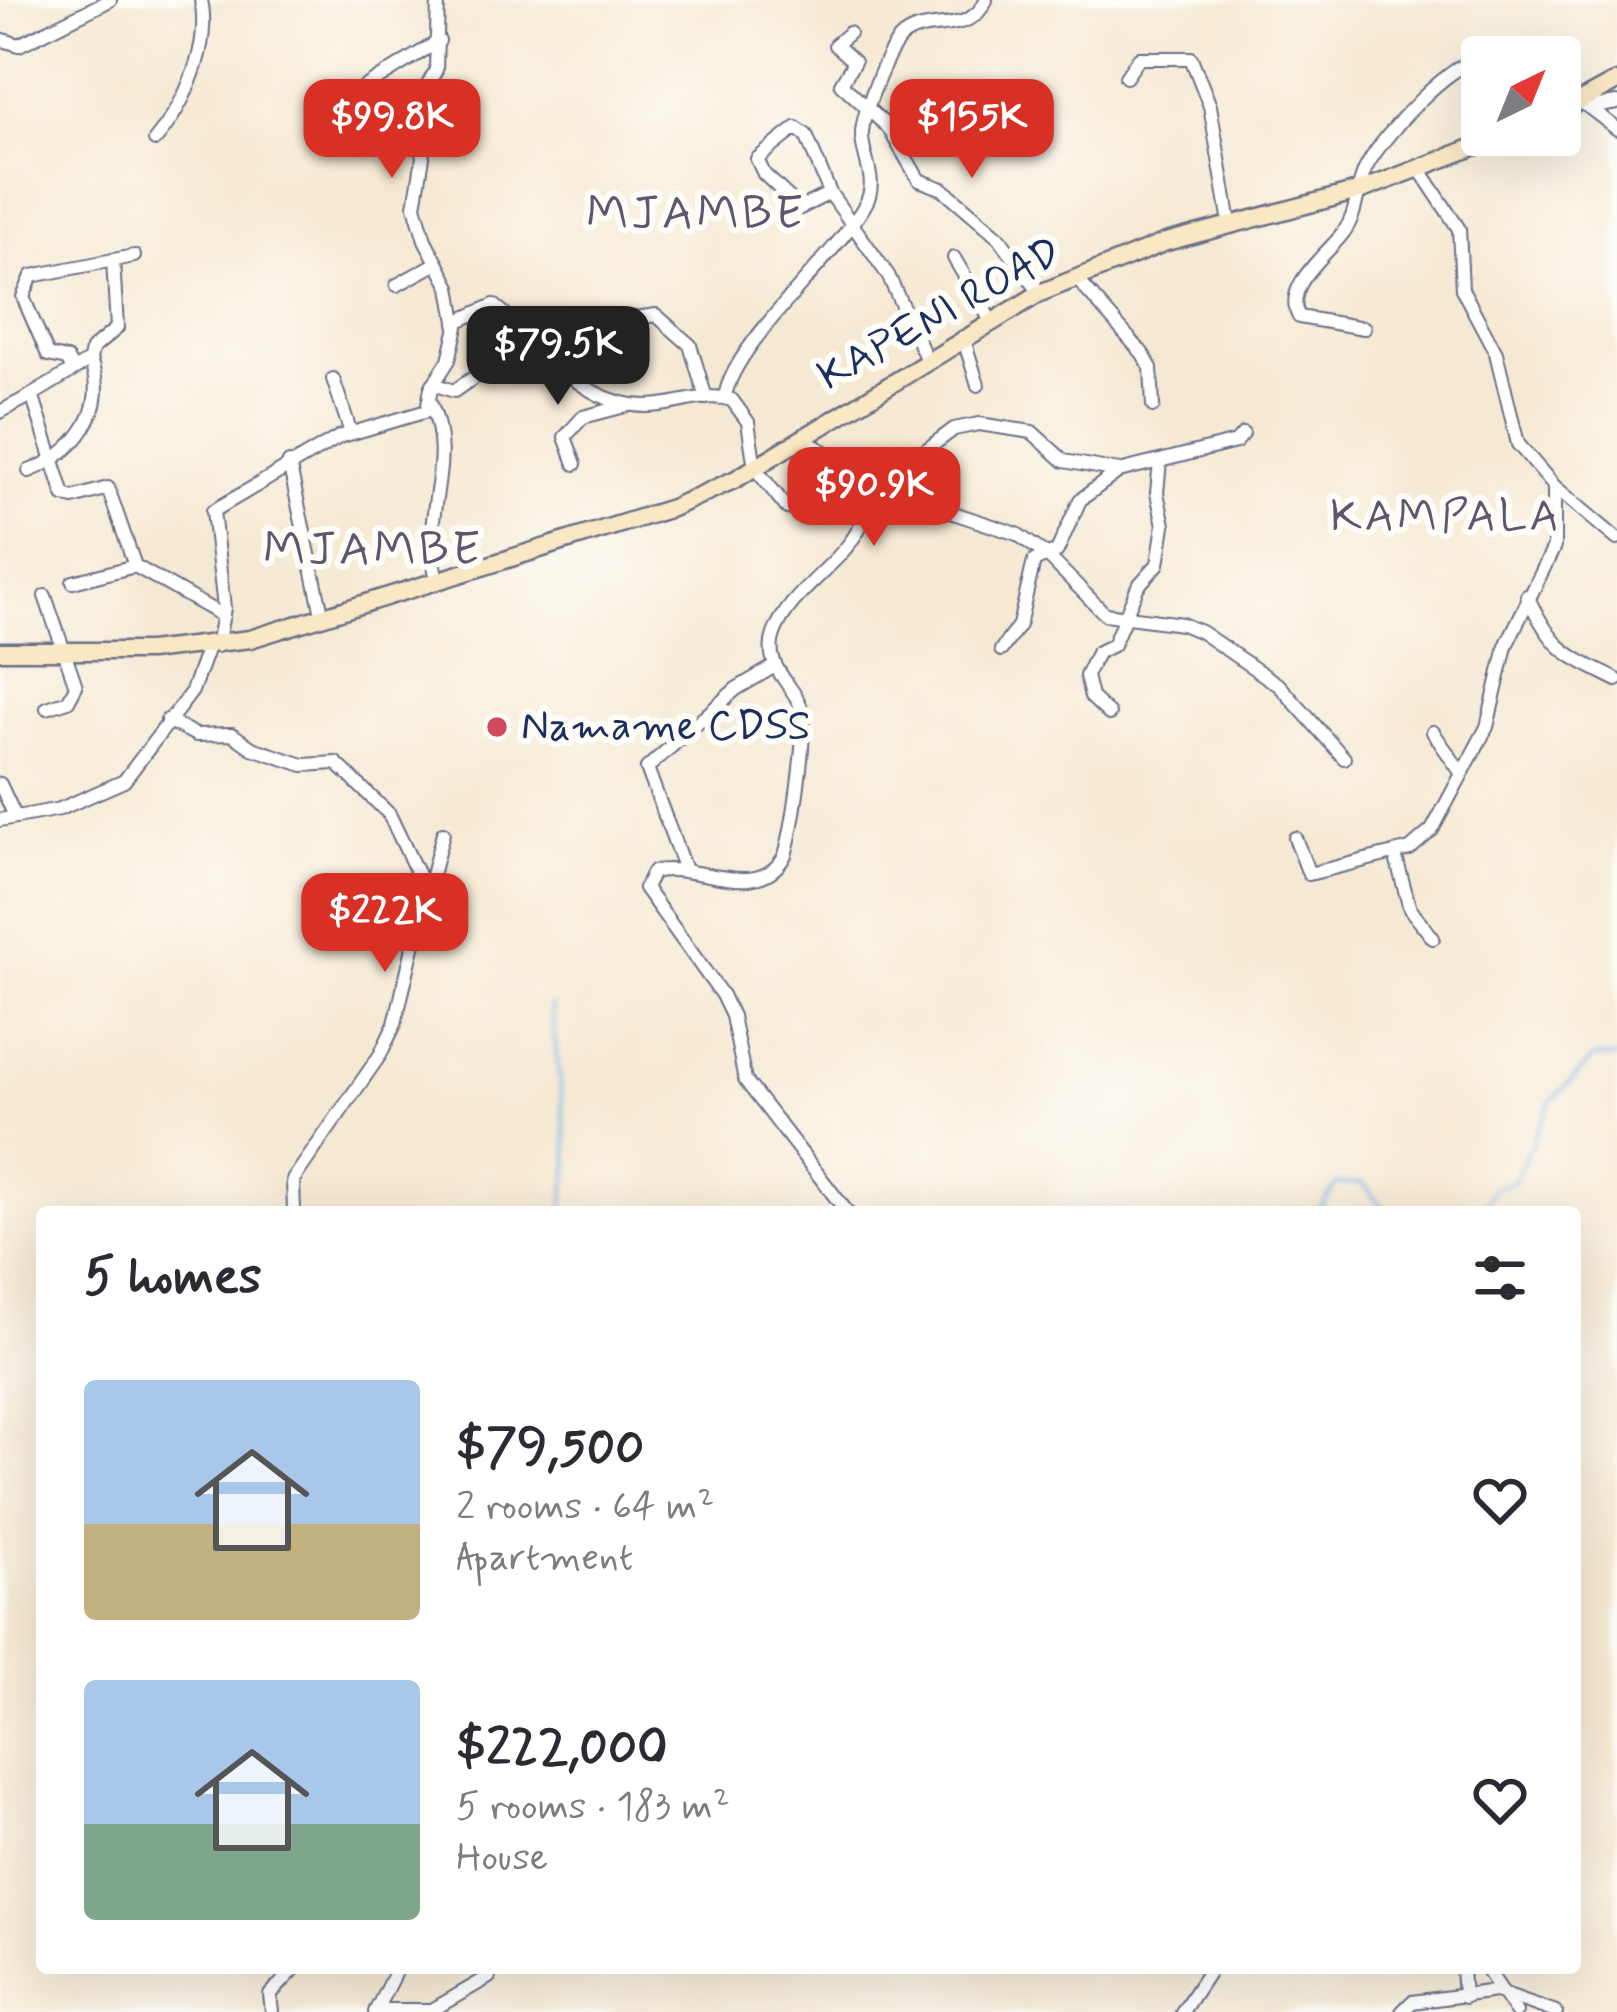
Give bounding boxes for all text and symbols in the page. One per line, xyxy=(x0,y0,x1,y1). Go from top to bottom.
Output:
north arrow xyxy=(1461,36,1581,156)
map controls xyxy=(1461,36,1581,156)
pin: $99.8K xyxy=(294,79,490,181)
pin: $155K xyxy=(888,79,1056,181)
text: $99.8K xyxy=(331,92,453,143)
text: $155K xyxy=(917,92,1027,143)
district label: MJAMBE xyxy=(586,183,806,246)
street label: KAPENI ROAD xyxy=(809,226,1071,404)
pin: $79.5K xyxy=(460,306,656,408)
text: $79.5K xyxy=(494,319,622,370)
pin: $90.9K xyxy=(776,447,972,549)
text: $90.9K xyxy=(814,460,934,511)
district label: KAMPALA xyxy=(1330,488,1562,547)
district label: MJAMBE xyxy=(263,519,483,582)
place label: Namame CDSS xyxy=(521,700,811,755)
marker: Namame CDSS xyxy=(484,714,510,740)
pin: $222K xyxy=(301,873,469,975)
text: $222K xyxy=(328,886,442,937)
text: 5 homes xyxy=(84,1245,262,1311)
icon: filters xyxy=(1467,1245,1533,1311)
text: $79,500 xyxy=(456,1416,644,1482)
icon: home xyxy=(180,1428,324,1572)
icon: heart xyxy=(1467,1467,1533,1533)
text: 2 rooms · 64 m² xyxy=(456,1482,714,1533)
text: Apartment xyxy=(456,1533,633,1584)
text: $222,000 xyxy=(456,1716,668,1782)
icon: home xyxy=(180,1728,324,1872)
icon: heart xyxy=(1467,1767,1533,1833)
text: 5 rooms · 183 m² xyxy=(456,1782,730,1833)
text: House xyxy=(456,1833,548,1884)

